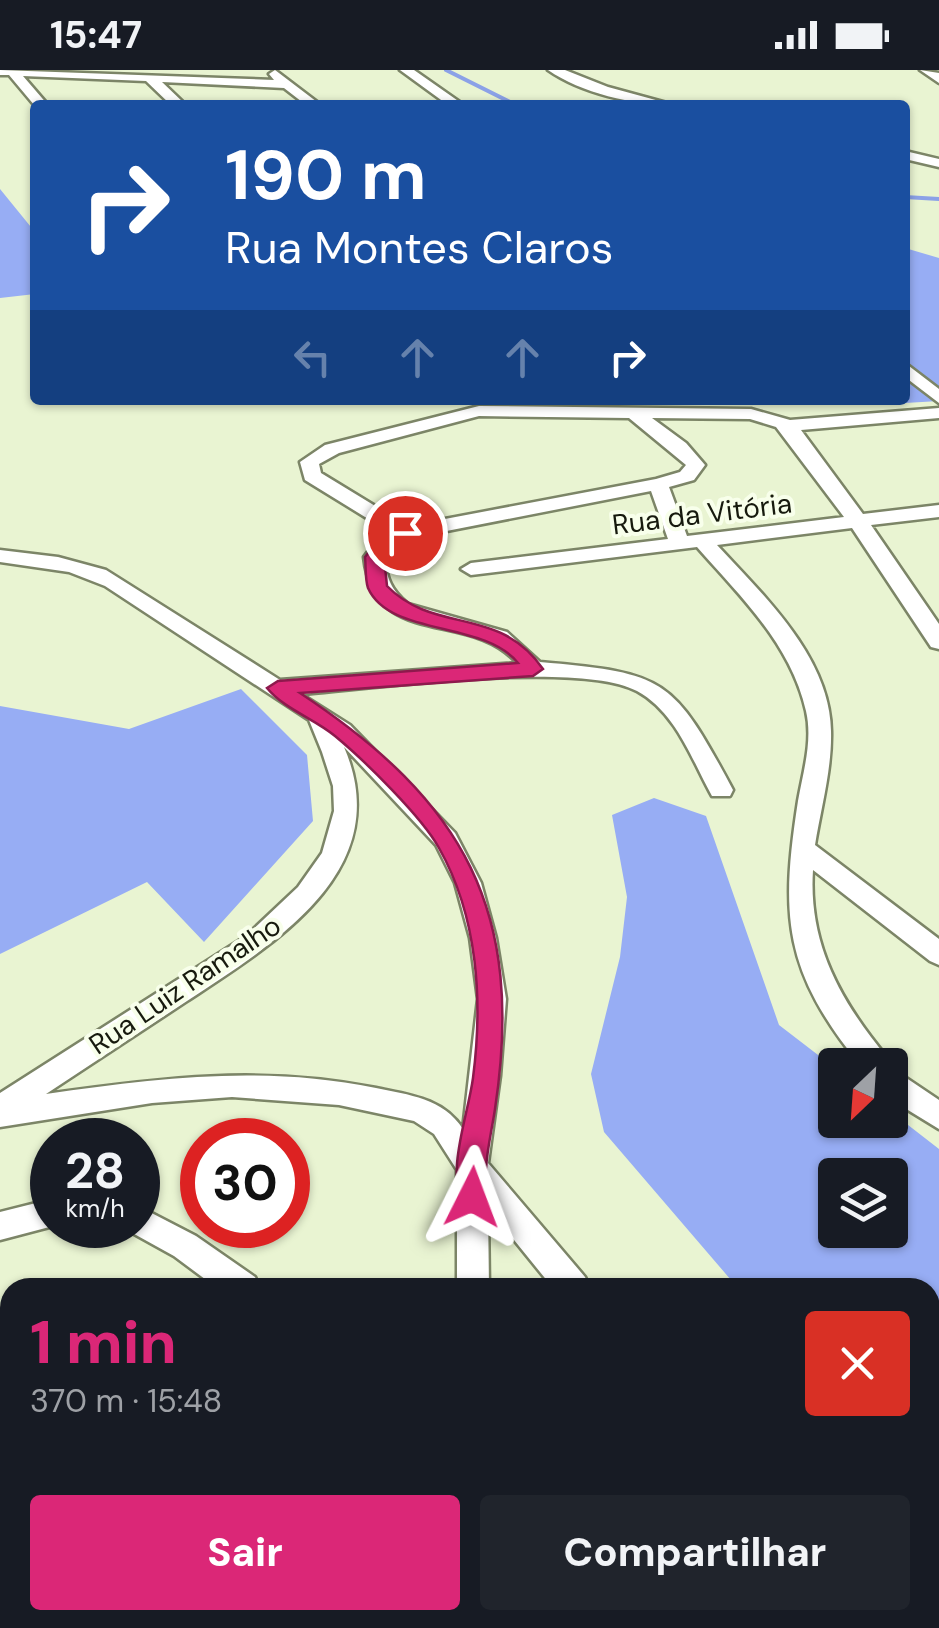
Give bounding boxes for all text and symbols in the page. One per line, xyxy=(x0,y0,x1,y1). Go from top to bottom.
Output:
text: 15:47 xyxy=(50,10,142,60)
text: 190 m xyxy=(225,130,427,221)
icon: right xyxy=(60,140,190,270)
text: Rua Montes Claros xyxy=(225,218,613,277)
icon: left xyxy=(285,330,340,385)
icon: ahead xyxy=(390,330,445,385)
icon: ahead xyxy=(495,330,550,385)
icon: right xyxy=(600,330,655,385)
street label: Rua da Vitória xyxy=(610,485,794,543)
pin xyxy=(363,491,448,576)
icon: arrive xyxy=(378,506,433,561)
street label: Rua Luiz Ramalho xyxy=(82,907,288,1063)
north arrow xyxy=(818,1048,908,1138)
map controls xyxy=(818,1048,908,1248)
speed limit sign: 30 xyxy=(180,1118,310,1248)
text: 28 xyxy=(65,1138,125,1204)
position arrow xyxy=(420,1145,524,1249)
button: layers xyxy=(818,1158,908,1248)
text: km/h xyxy=(65,1192,125,1225)
text: 1 min xyxy=(30,1303,177,1382)
button: close xyxy=(805,1311,910,1416)
text: 370 m · 15:48 xyxy=(30,1380,222,1422)
button: Sair xyxy=(30,1495,460,1610)
button: Compartilhar xyxy=(480,1495,910,1610)

